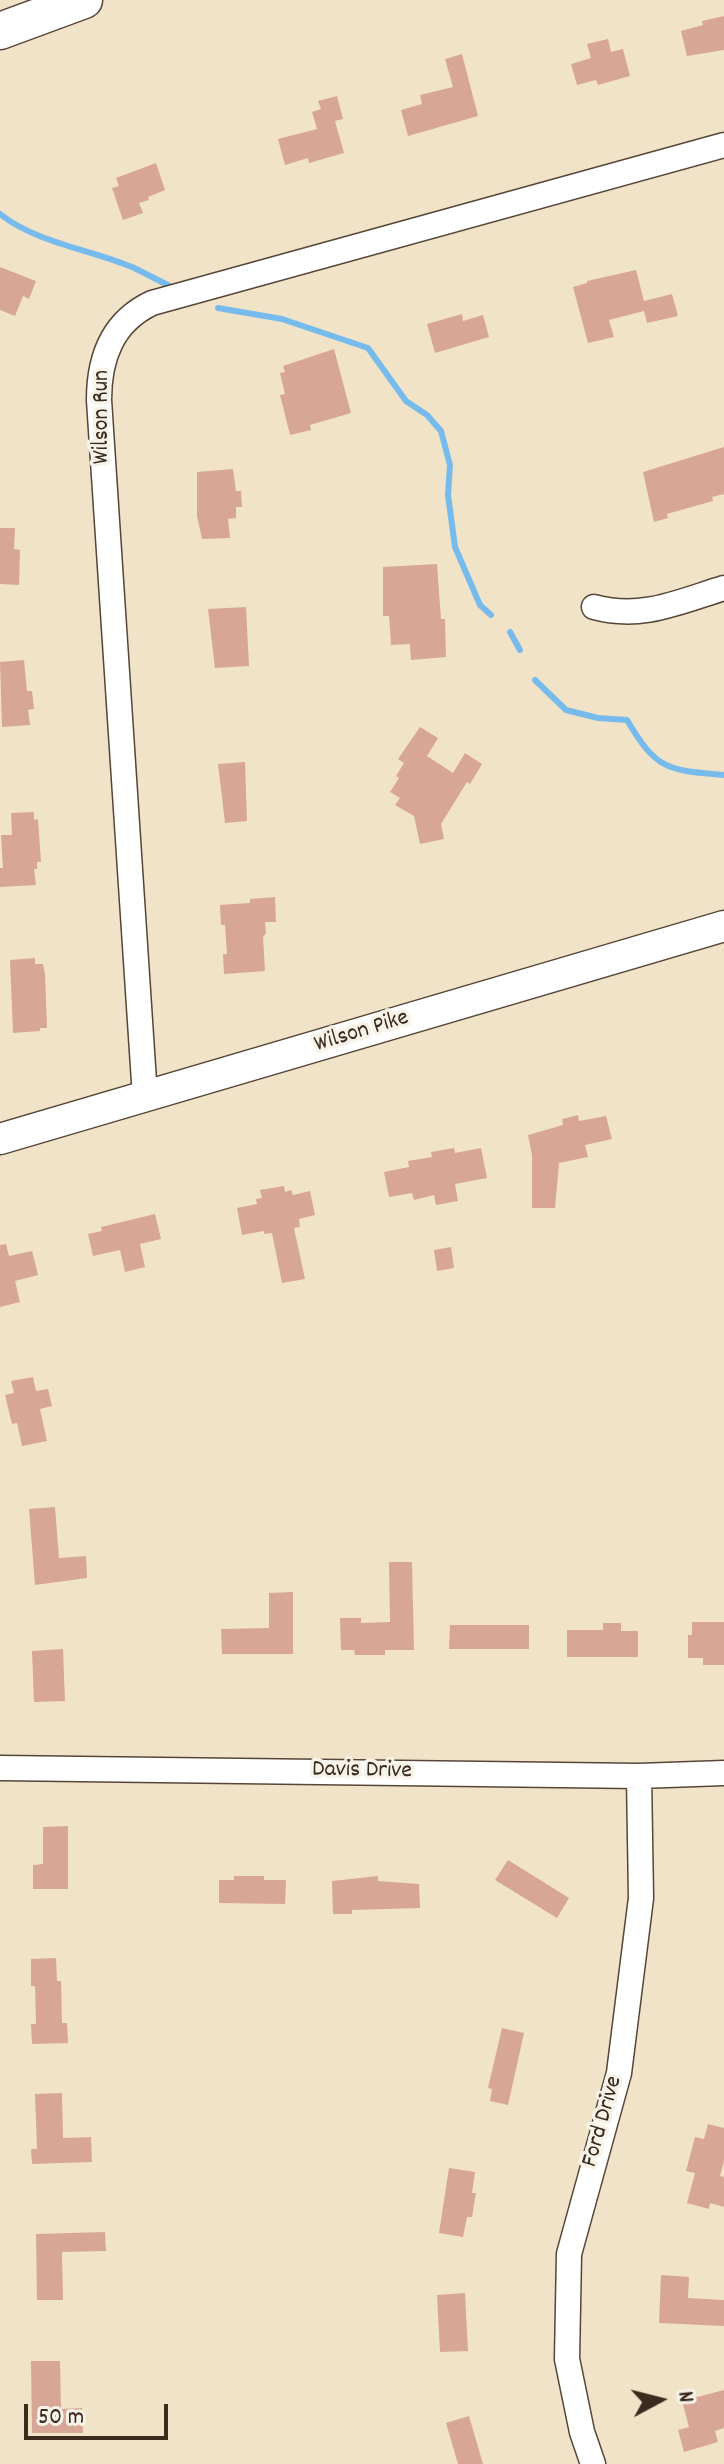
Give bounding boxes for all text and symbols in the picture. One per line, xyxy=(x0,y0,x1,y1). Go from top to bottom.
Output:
street label: Wilson Run xyxy=(90,370,118,464)
street label: Wilson Pike xyxy=(311,1005,413,1061)
street label: Davis Drive xyxy=(312,1757,412,1787)
street label: Ford Drive xyxy=(577,2073,631,2171)
north arrow xyxy=(620,2360,700,2440)
scale bar xyxy=(28,2388,172,2438)
text: N xyxy=(668,2390,700,2404)
text: 50 m xyxy=(38,2401,84,2435)

